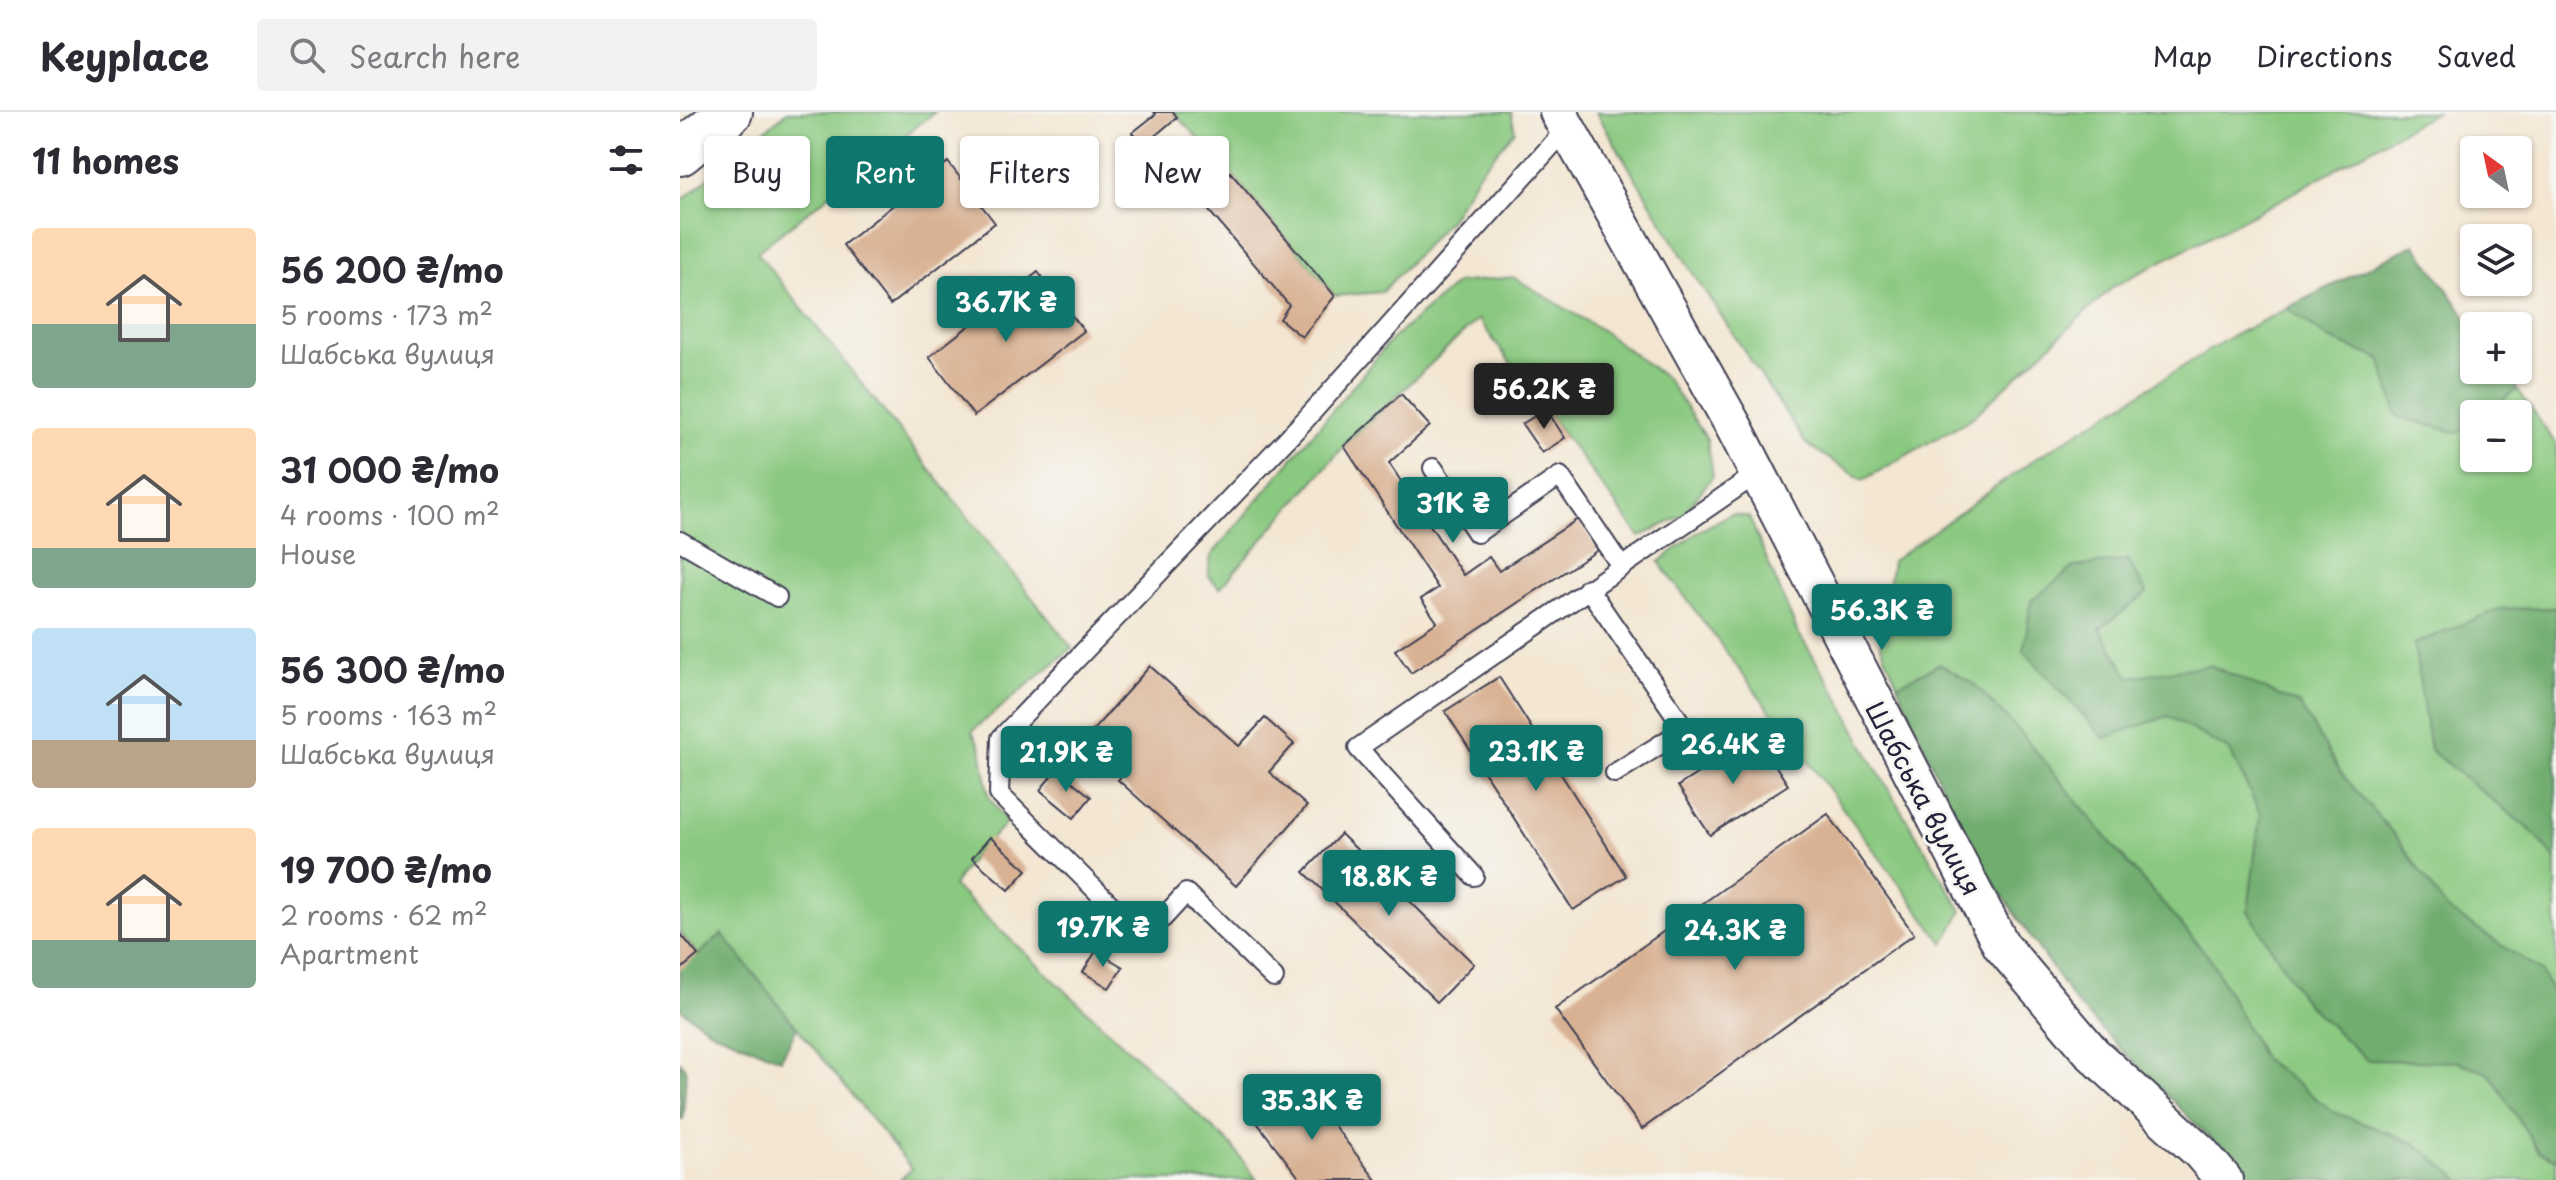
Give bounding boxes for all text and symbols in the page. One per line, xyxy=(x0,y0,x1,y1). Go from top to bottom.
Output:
search box xyxy=(257,19,817,91)
text: Keyplace xyxy=(40,27,209,84)
icon: search xyxy=(285,33,329,77)
text: Search here xyxy=(349,33,521,78)
text: Map xyxy=(2153,34,2212,77)
text: Directions xyxy=(2256,34,2393,77)
text: Saved xyxy=(2437,34,2516,77)
text: 11 homes xyxy=(32,134,179,186)
chip: Buy xyxy=(704,136,810,208)
chip: Rent xyxy=(826,136,944,208)
chip: Filters xyxy=(960,136,1099,208)
chip: New xyxy=(1115,136,1229,208)
north arrow xyxy=(2460,136,2532,208)
map controls xyxy=(2460,136,2532,472)
icon: filters xyxy=(604,138,648,182)
button: layers xyxy=(2460,224,2532,296)
text: 56 200 ₴/mo xyxy=(280,243,504,295)
icon: home xyxy=(96,260,192,356)
pin: 36.7K ₴ xyxy=(932,276,1080,344)
text: 36.7K ₴ xyxy=(955,282,1057,321)
text: 5 rooms · 173 m² xyxy=(280,295,493,334)
button: + xyxy=(2460,312,2532,384)
text: Шабська вулиця xyxy=(280,334,495,373)
pin: 56.2K ₴ xyxy=(1470,363,1618,431)
text: 56.2K ₴ xyxy=(1492,369,1596,408)
button: − xyxy=(2460,400,2532,472)
text: 31 000 ₴/mo xyxy=(280,443,499,495)
icon: home xyxy=(96,460,192,556)
pin: 31K ₴ xyxy=(1397,477,1509,545)
text: 31K ₴ xyxy=(1416,483,1490,522)
text: 4 rooms · 100 m² xyxy=(280,495,500,534)
text: House xyxy=(280,534,356,573)
pin: 56.3K ₴ xyxy=(1808,584,1956,652)
text: 56.3K ₴ xyxy=(1830,590,1934,629)
text: 56 300 ₴/mo xyxy=(280,643,505,695)
icon: home xyxy=(96,660,192,756)
street label: Шабська вулиця xyxy=(1856,694,1992,902)
text: 5 rooms · 163 m² xyxy=(280,695,497,734)
pin: 26.4K ₴ xyxy=(1659,718,1807,786)
text: 26.4K ₴ xyxy=(1680,724,1786,763)
pin: 23.1K ₴ xyxy=(1462,725,1610,793)
pin: 21.9K ₴ xyxy=(992,726,1140,794)
text: 23.1K ₴ xyxy=(1488,731,1584,770)
text: 21.9K ₴ xyxy=(1019,732,1113,771)
text: Шабська вулиця xyxy=(280,734,495,773)
text: 19 700 ₴/mo xyxy=(280,843,492,895)
pin: 18.8K ₴ xyxy=(1315,850,1463,918)
text: 18.8K ₴ xyxy=(1340,856,1438,895)
icon: home xyxy=(96,860,192,956)
text: 2 rooms · 62 m² xyxy=(280,895,488,934)
pin: 19.7K ₴ xyxy=(1029,901,1177,969)
pin: 24.3K ₴ xyxy=(1661,904,1809,972)
text: 19.7K ₴ xyxy=(1056,907,1150,946)
text: 24.3K ₴ xyxy=(1683,910,1787,949)
text: Apartment xyxy=(280,934,419,973)
pin: 35.3K ₴ xyxy=(1238,1074,1386,1142)
text: 35.3K ₴ xyxy=(1261,1080,1363,1119)

